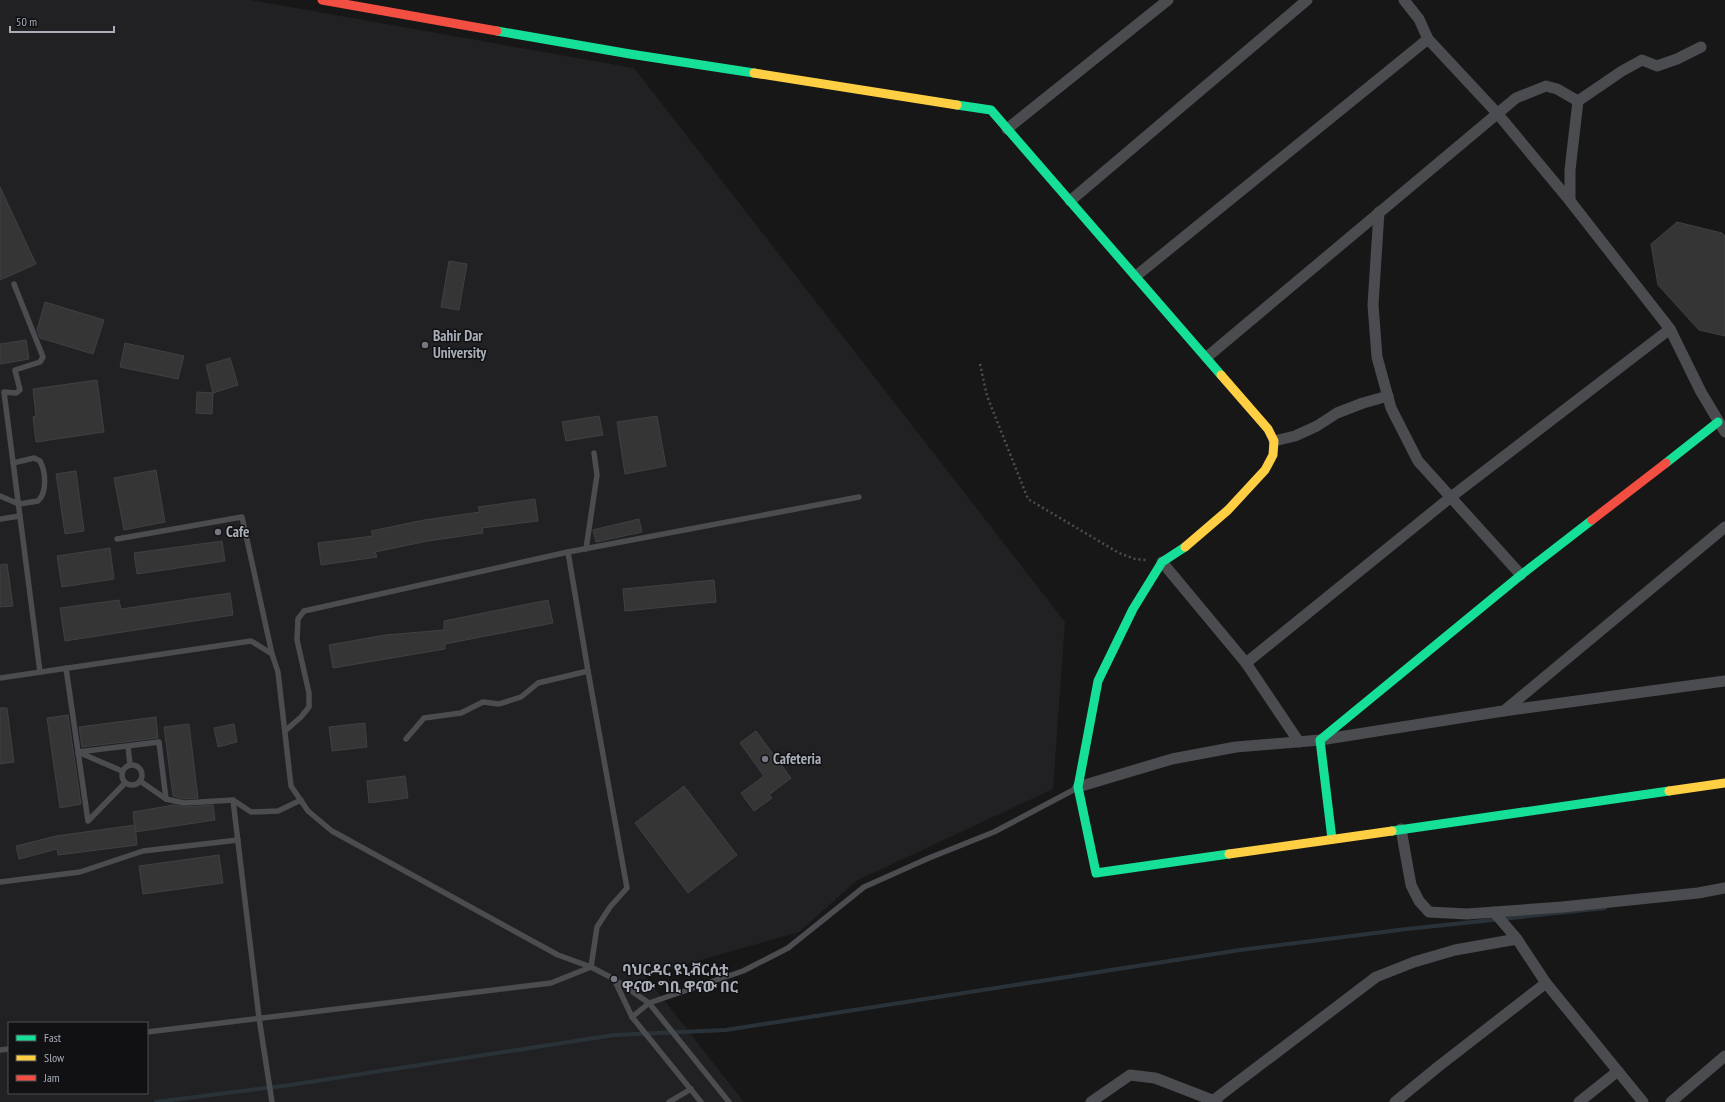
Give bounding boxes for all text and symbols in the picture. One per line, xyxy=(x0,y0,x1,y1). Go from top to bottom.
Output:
scale bar xyxy=(10,8,114,34)
text: 50 m xyxy=(16,14,37,29)
place label: Bahir Dar University xyxy=(433,326,487,362)
marker: Bahir Dar University xyxy=(420,340,430,350)
place label: Cafe xyxy=(226,522,249,541)
marker: Cafe xyxy=(213,527,223,537)
place label: Cafeteria xyxy=(773,749,821,768)
marker: Cafeteria xyxy=(760,754,770,764)
place label: ባህርዳር ዩኒቭርሲቲ ዋናው ግቢ ዋናው በር xyxy=(622,960,739,996)
marker: ባህርዳር ዩኒቭርሲቲ ዋናው ግቢ ዋናው በር xyxy=(609,974,619,984)
legend xyxy=(8,1022,148,1094)
text: Fast xyxy=(44,1030,62,1045)
text: Slow xyxy=(44,1050,65,1065)
text: Jam xyxy=(43,1070,60,1085)

